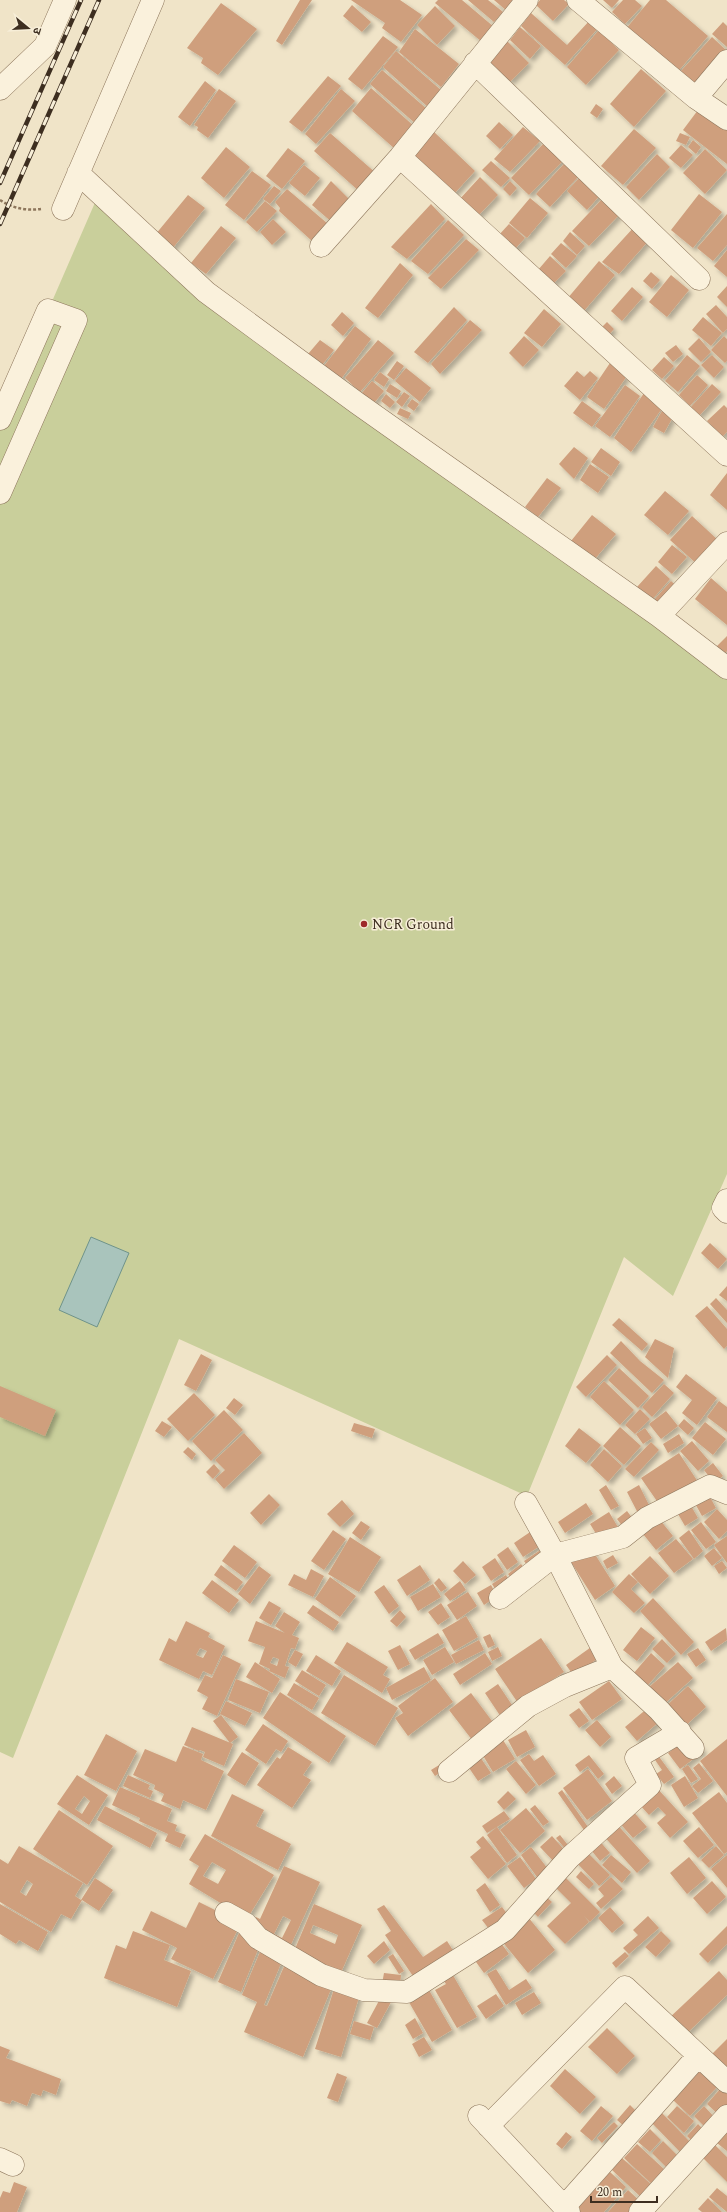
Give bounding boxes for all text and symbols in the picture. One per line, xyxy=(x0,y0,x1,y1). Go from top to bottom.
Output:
north arrow xyxy=(8,8,48,48)
text: उ xyxy=(28,25,46,37)
place label: NCR Ground xyxy=(372,914,454,935)
marker: NCR Ground xyxy=(359,919,369,929)
scale bar xyxy=(591,2178,657,2204)
text: 20 m xyxy=(597,2183,622,2202)

